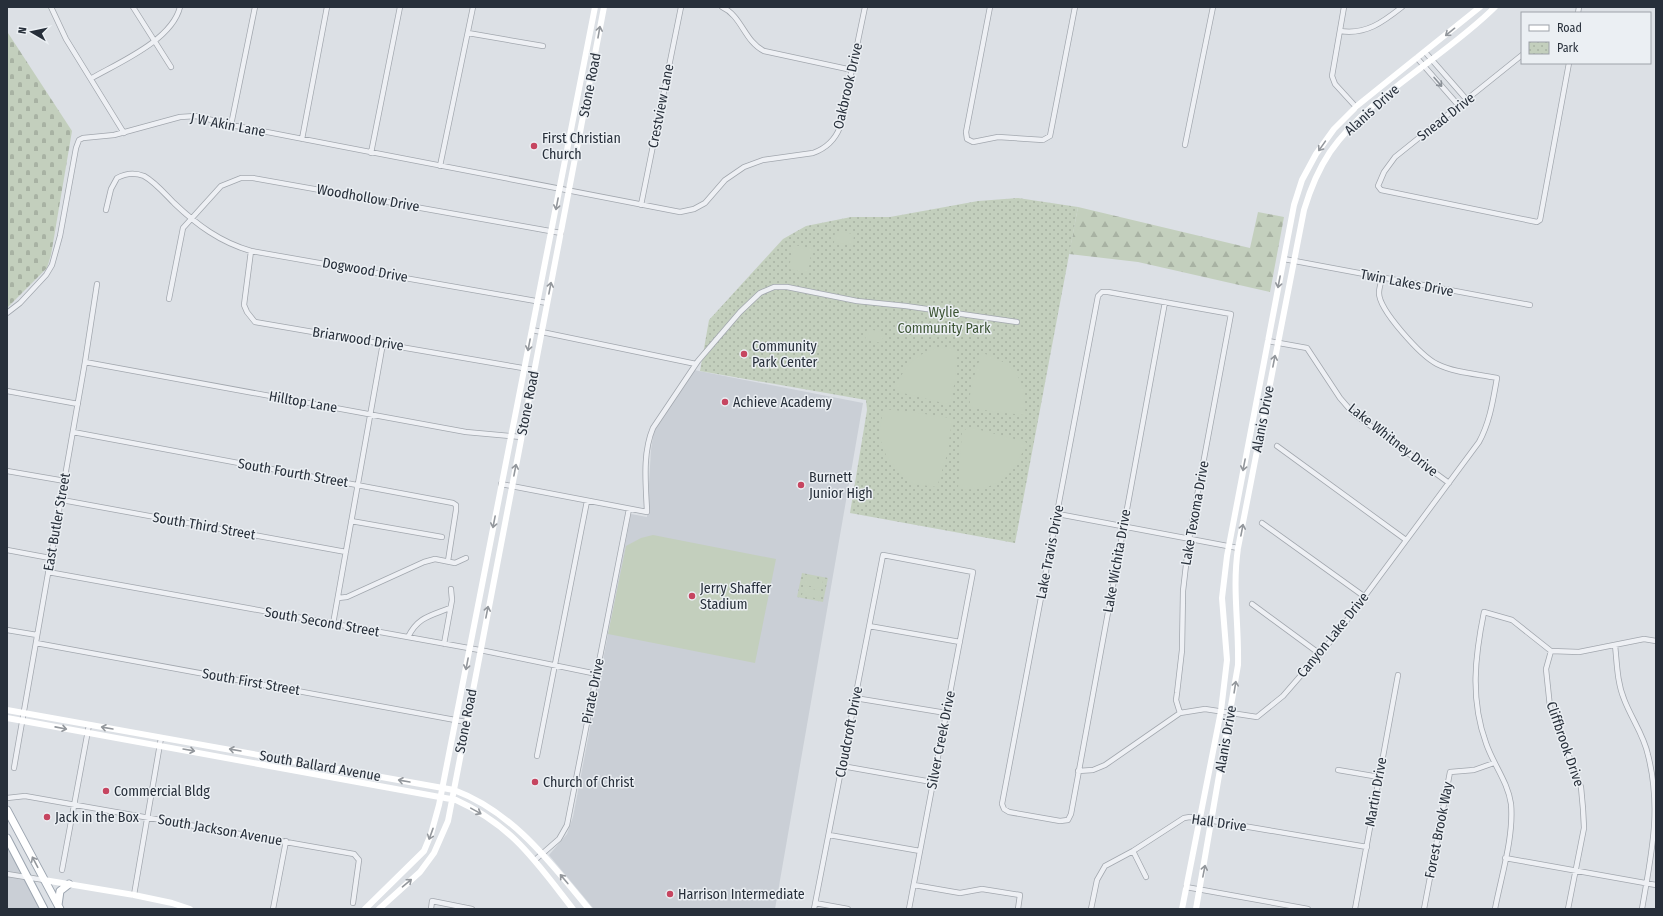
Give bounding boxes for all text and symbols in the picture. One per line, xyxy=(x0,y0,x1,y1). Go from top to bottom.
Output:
north arrow xyxy=(12,12,52,52)
legend xyxy=(1521,12,1651,64)
text: Road xyxy=(1557,21,1582,35)
text: N xyxy=(16,26,30,35)
one-way arrow xyxy=(596,26,604,39)
one-way arrow xyxy=(1444,27,1455,36)
street label: Oakbrook Drive xyxy=(830,41,866,131)
text: Park xyxy=(1557,41,1579,55)
street label: Stone Road xyxy=(575,51,605,119)
street label: Crestview Lane xyxy=(645,62,677,149)
one-way arrow xyxy=(1434,76,1443,87)
street label: Alanis Drive xyxy=(1341,81,1403,139)
street label: Snead Drive xyxy=(1414,89,1478,145)
street label: J W Akin Lane xyxy=(189,109,267,141)
place label: First Christian Church xyxy=(542,130,621,163)
one-way arrow xyxy=(1318,140,1326,151)
marker: First Christian Church xyxy=(529,141,539,151)
street label: Woodhollow Drive xyxy=(315,181,421,215)
one-way arrow xyxy=(552,197,560,210)
street label: Dogwood Drive xyxy=(321,254,409,286)
street label: Twin Lakes Drive xyxy=(1359,266,1455,300)
one-way arrow xyxy=(1275,275,1283,288)
one-way arrow xyxy=(546,282,554,295)
park label: Wylie Community Park xyxy=(898,304,991,337)
street label: Briarwood Drive xyxy=(311,323,405,355)
one-way arrow xyxy=(524,338,532,351)
place label: Community Park Center xyxy=(752,338,818,371)
marker: Community Park Center xyxy=(739,349,749,359)
one-way arrow xyxy=(1270,355,1278,368)
street label: Stone Road xyxy=(513,369,543,437)
street label: Alanis Drive xyxy=(1248,384,1278,454)
street label: Hilltop Lane xyxy=(267,388,339,416)
place label: Achieve Academy xyxy=(733,394,833,411)
marker: Achieve Academy xyxy=(720,397,730,407)
street label: Lake Whitney Drive xyxy=(1345,400,1441,480)
street label: South Fourth Street xyxy=(236,455,350,491)
one-way arrow xyxy=(1240,458,1248,471)
street label: Lake Texoma Drive xyxy=(1177,459,1213,567)
one-way arrow xyxy=(511,464,519,477)
place label: Burnett Junior High xyxy=(809,469,873,502)
street label: East Butler Street xyxy=(40,471,74,573)
marker: Burnett Junior High xyxy=(796,480,806,490)
street label: Lake Travis Drive xyxy=(1033,503,1067,600)
street label: Lake Wichita Drive xyxy=(1100,508,1134,614)
street label: South Third Street xyxy=(151,509,257,543)
one-way arrow xyxy=(489,516,497,529)
one-way arrow xyxy=(1238,524,1246,537)
place label: Jerry Shaffer Stadium xyxy=(700,580,772,613)
street label: Canyon Lake Drive xyxy=(1293,589,1373,681)
marker: Jerry Shaffer Stadium xyxy=(687,591,697,601)
street label: South Second Street xyxy=(263,604,381,641)
one-way arrow xyxy=(484,606,492,619)
one-way arrow xyxy=(462,657,470,670)
street label: Pirate Drive xyxy=(578,657,608,725)
street label: South First Street xyxy=(201,665,302,699)
one-way arrow xyxy=(1231,681,1239,694)
street label: Cloudcroft Drive xyxy=(832,685,866,779)
street label: Stone Road xyxy=(451,687,481,755)
street label: Silver Creek Drive xyxy=(923,689,959,791)
street label: Cliffbrook Drive xyxy=(1542,699,1588,789)
street label: Alanis Drive xyxy=(1212,704,1240,774)
one-way arrow xyxy=(54,724,67,732)
one-way arrow xyxy=(100,724,113,732)
one-way arrow xyxy=(228,746,241,754)
one-way arrow xyxy=(182,747,195,755)
street label: South Ballard Avenue xyxy=(258,747,382,785)
street label: Martin Drive xyxy=(1362,756,1390,828)
place label: Church of Christ xyxy=(543,774,635,791)
one-way arrow xyxy=(398,777,411,785)
marker: Church of Christ xyxy=(530,777,540,787)
street label: Forest Brook Way xyxy=(1421,780,1457,880)
place label: Commercial Bldg xyxy=(114,783,210,800)
marker: Commercial Bldg xyxy=(101,786,111,796)
one-way arrow xyxy=(470,807,482,815)
place label: Jack in the Box xyxy=(55,809,140,826)
street label: South Jackson Avenue xyxy=(156,811,284,849)
street label: Hall Drive xyxy=(1190,811,1248,835)
marker: Jack in the Box xyxy=(42,812,52,822)
one-way arrow xyxy=(426,828,434,840)
one-way arrow xyxy=(30,857,38,869)
one-way arrow xyxy=(1200,865,1208,878)
one-way arrow xyxy=(559,874,568,884)
one-way arrow xyxy=(402,878,413,887)
place label: Harrison Intermediate xyxy=(678,886,805,903)
marker: Harrison Intermediate xyxy=(665,889,675,899)

